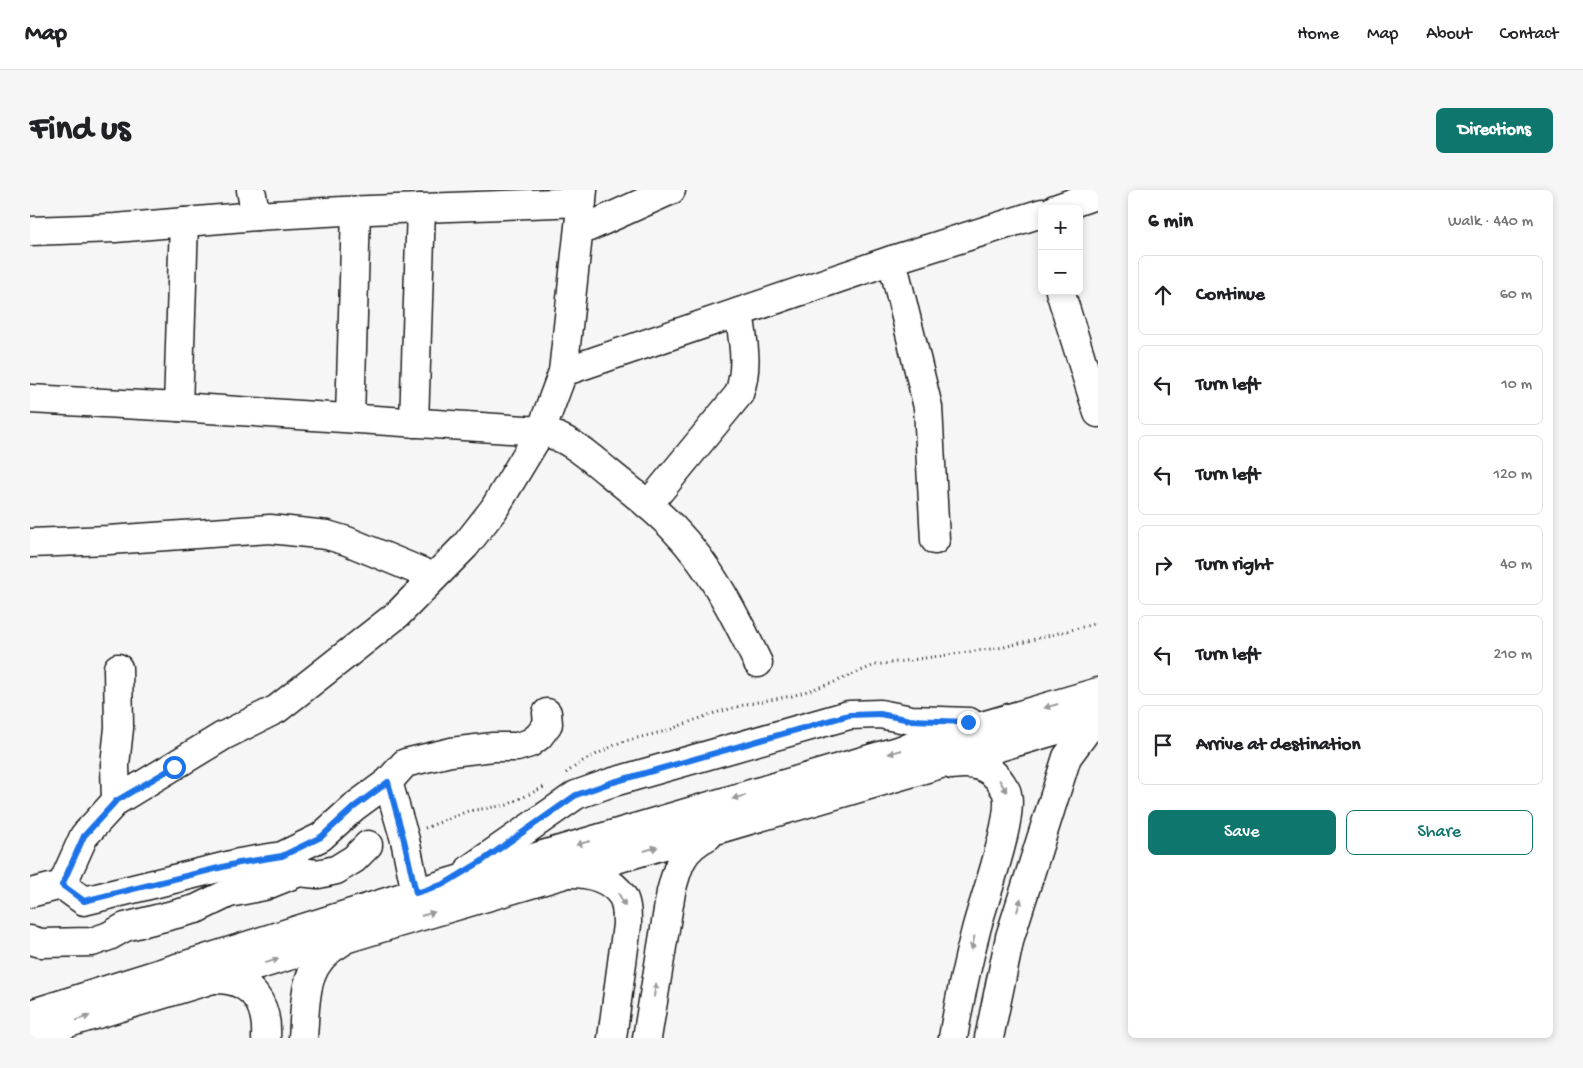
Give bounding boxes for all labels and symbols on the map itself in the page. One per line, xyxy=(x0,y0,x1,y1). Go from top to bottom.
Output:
one-way arrow xyxy=(1044,702,1059,710)
route end xyxy=(957,711,980,734)
one-way arrow xyxy=(888,748,903,756)
route start xyxy=(163,756,186,779)
one-way arrow xyxy=(998,780,1007,793)
one-way arrow xyxy=(732,794,747,802)
one-way arrow xyxy=(576,840,591,848)
one-way arrow xyxy=(644,844,659,852)
one-way arrow xyxy=(618,892,626,907)
one-way arrow xyxy=(1016,898,1024,913)
one-way arrow xyxy=(420,909,435,917)
one-way arrow xyxy=(969,935,977,950)
one-way arrow xyxy=(265,957,280,965)
one-way arrow xyxy=(652,982,660,998)
one-way arrow xyxy=(76,1014,91,1022)

